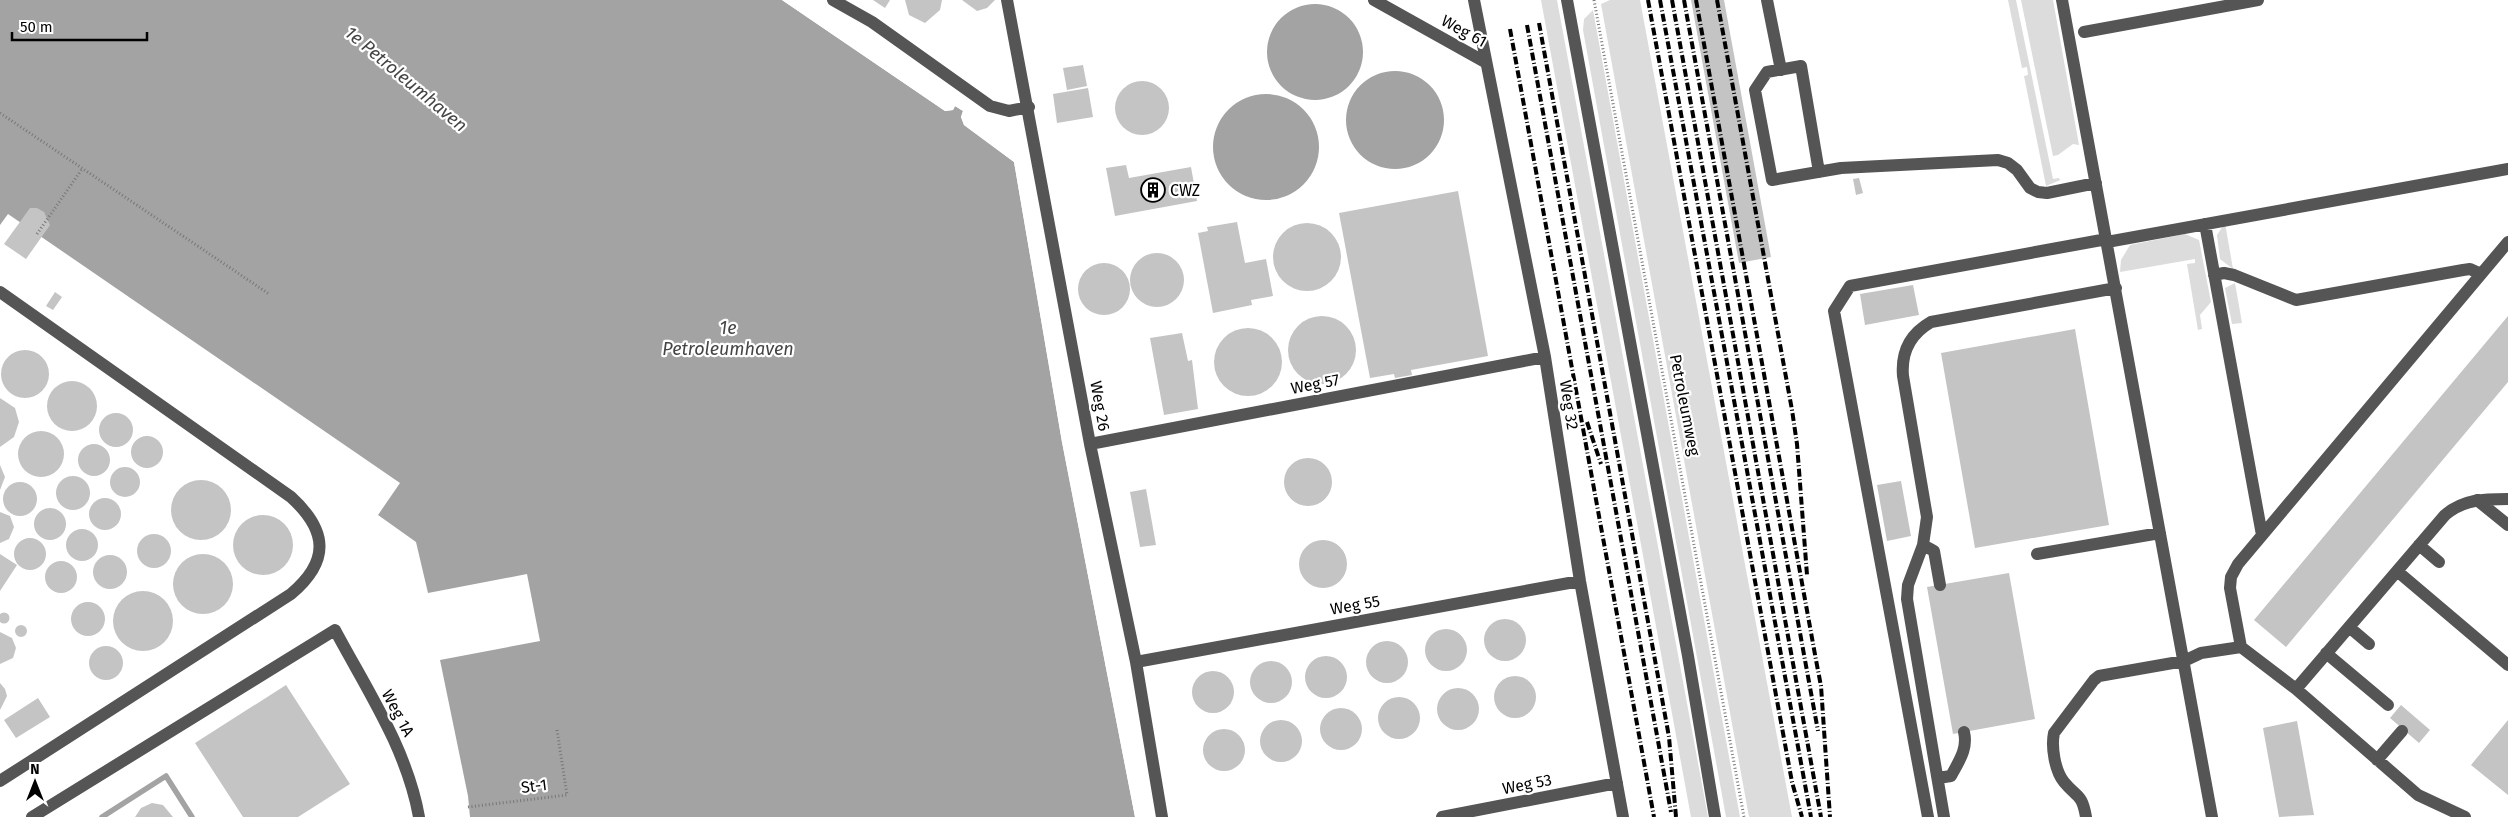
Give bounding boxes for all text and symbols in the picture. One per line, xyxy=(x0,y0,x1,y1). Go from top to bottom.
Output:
scale bar xyxy=(12,10,148,42)
street label: Weg 61 xyxy=(1438,11,1490,51)
text: 50 m xyxy=(20,18,53,36)
water label: 1e Petroleumhaven xyxy=(340,21,472,137)
building icon: CWZ xyxy=(1140,177,1166,203)
place label: CWZ xyxy=(1170,181,1200,200)
water label: 1e Petroleumhaven xyxy=(662,317,794,360)
street label: Petroleumweg xyxy=(1666,353,1704,458)
street label: Weg 57 xyxy=(1289,370,1341,398)
street label: Weg 26 xyxy=(1086,379,1114,433)
street label: Weg 32 xyxy=(1556,379,1582,431)
street label: Weg 55 xyxy=(1329,591,1381,619)
street label: Weg 1A xyxy=(378,686,419,740)
north arrow xyxy=(10,757,60,807)
text: N xyxy=(30,761,40,778)
street label: Weg 53 xyxy=(1501,770,1553,798)
street label: St-1 xyxy=(520,775,548,797)

